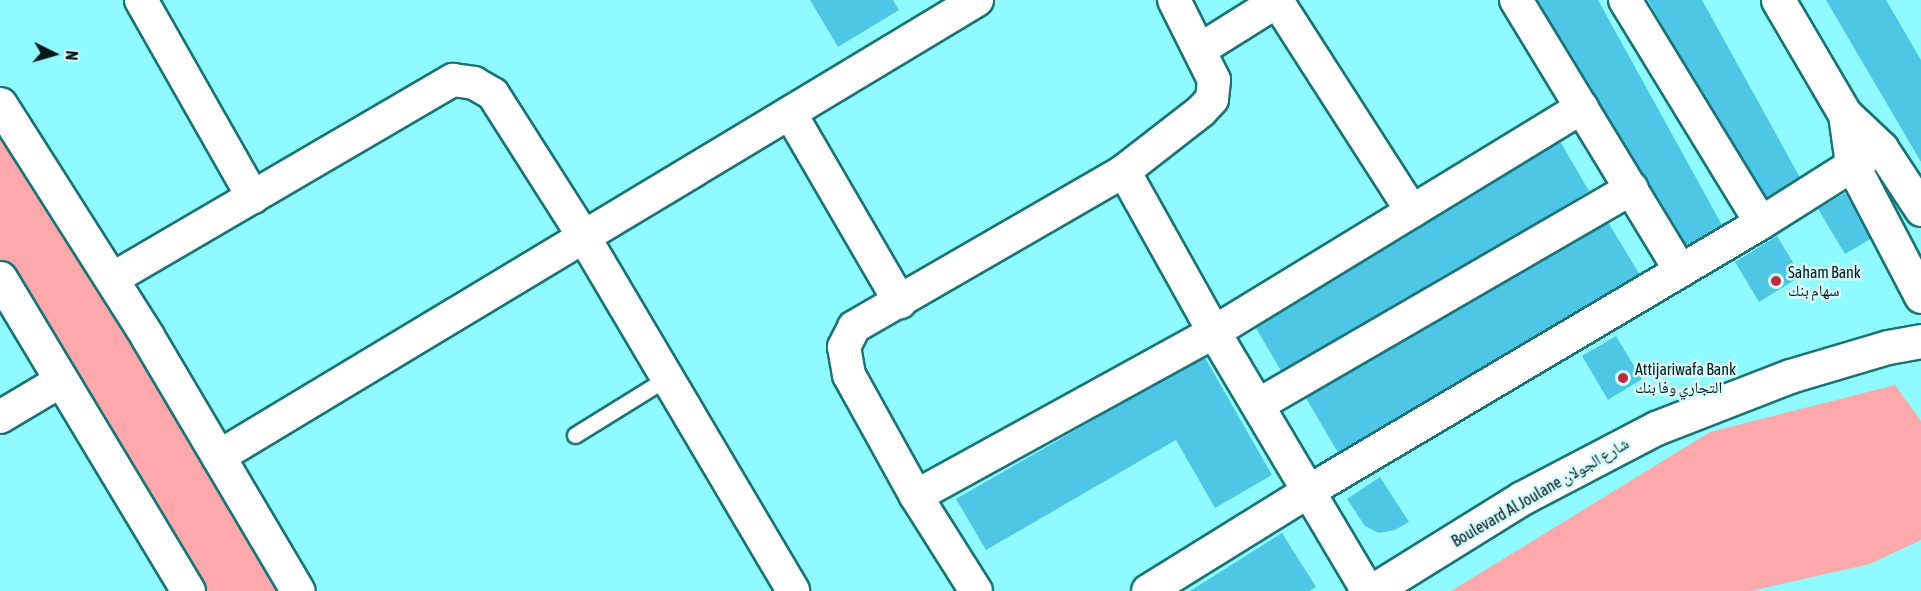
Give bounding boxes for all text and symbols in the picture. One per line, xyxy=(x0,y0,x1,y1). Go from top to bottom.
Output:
north arrow xyxy=(24,24,84,84)
text: N xyxy=(63,50,81,61)
place label: Saham Bank سهام بنك xyxy=(1788,262,1861,300)
marker: Saham Bank سهام بنك xyxy=(1769,274,1783,288)
place label: Attijariwafa Bank التجاري وفا بنك xyxy=(1635,359,1736,397)
marker: Attijariwafa Bank التجاري وفا بنك xyxy=(1616,371,1630,385)
street label: Boulevard Al Joulane شارع الجولان xyxy=(1448,433,1632,551)

